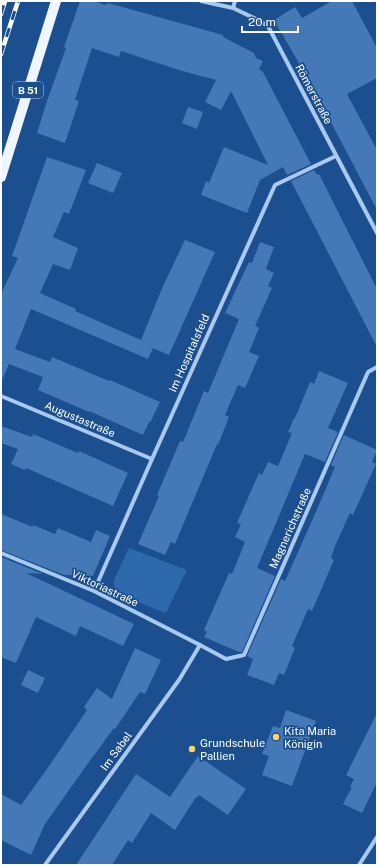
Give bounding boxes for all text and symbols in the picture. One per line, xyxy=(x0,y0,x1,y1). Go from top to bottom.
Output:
scale bar xyxy=(242,8,298,34)
text: 20 m xyxy=(248,15,276,29)
street label: Römerstraße xyxy=(293,62,335,126)
road number: B 51 xyxy=(13,82,43,98)
street label: Im Hospitalsfeld xyxy=(166,312,212,394)
street label: Augustastraße xyxy=(43,399,117,439)
street label: Magnerichstraße xyxy=(267,486,313,570)
street label: Viktoriastraße xyxy=(70,567,140,609)
place label: Kita Maria Königin xyxy=(284,725,336,750)
street label: Im Sabel xyxy=(98,729,134,773)
marker: Kita Maria Königin xyxy=(271,732,281,742)
place label: Grundschule Pallien xyxy=(200,737,265,762)
marker: Grundschule Pallien xyxy=(187,744,197,754)

